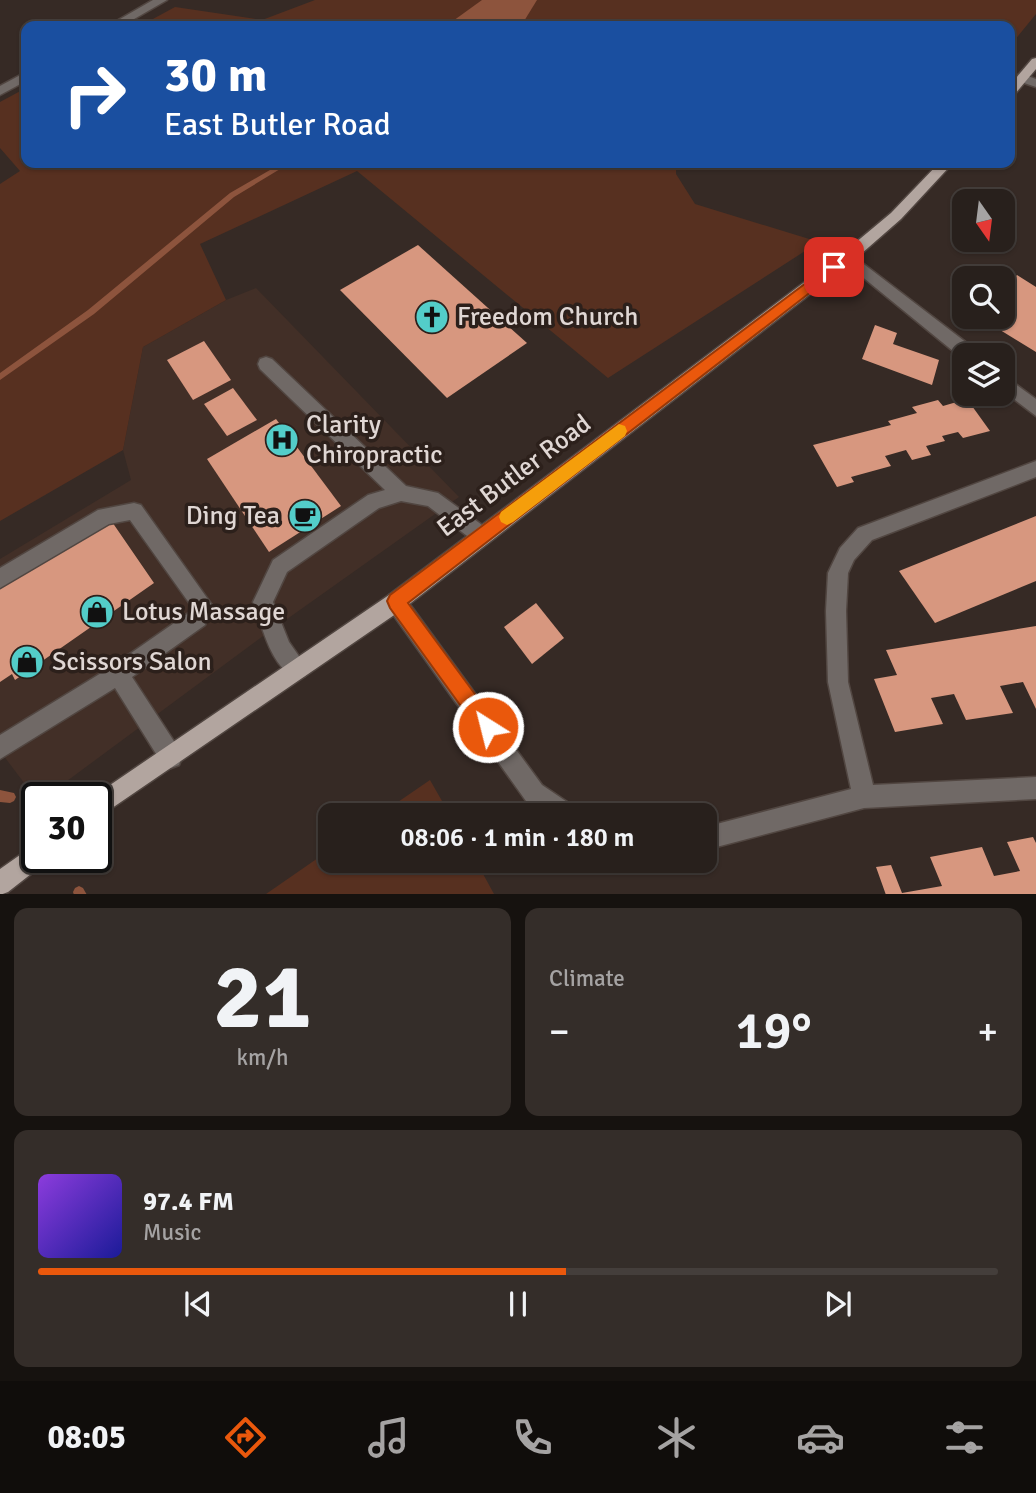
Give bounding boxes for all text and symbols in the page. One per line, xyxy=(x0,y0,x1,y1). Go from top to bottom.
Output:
text: 30 m xyxy=(164,45,267,105)
icon: right xyxy=(49,49,140,140)
text: East Butler Road xyxy=(164,105,391,144)
north arrow xyxy=(952,189,1015,252)
map controls xyxy=(952,189,1015,406)
pin xyxy=(804,237,864,297)
icon: arrive xyxy=(815,248,853,286)
button: search xyxy=(952,266,1015,329)
church icon: Freedom Church xyxy=(413,298,451,336)
place label: Freedom Church xyxy=(457,301,638,333)
button: layers xyxy=(952,343,1015,406)
street label: East Butler Road xyxy=(431,408,597,544)
place label: Clarity Chiropractic xyxy=(306,409,443,471)
hospital icon: Clarity Chiropractic xyxy=(263,421,301,459)
cafe icon: Ding Tea xyxy=(286,497,324,535)
place label: Ding Tea xyxy=(186,500,280,532)
shop icon: Lotus Massage xyxy=(78,593,116,631)
place label: Lotus Massage xyxy=(122,596,285,628)
shop icon: Scissors Salon xyxy=(8,643,46,681)
place label: Scissors Salon xyxy=(52,646,212,678)
position arrow xyxy=(451,690,525,764)
speed limit sign: 30 xyxy=(21,782,112,873)
text: 08:06 · 1 min · 180 m xyxy=(401,822,634,854)
text: 21 xyxy=(213,941,312,1054)
text: Climate xyxy=(549,964,625,993)
text: 19° xyxy=(735,999,812,1063)
text: − xyxy=(549,1008,570,1055)
text: + xyxy=(977,1008,998,1055)
text: km/h xyxy=(236,1043,289,1072)
text: 97.4 FM xyxy=(143,1186,234,1218)
text: Music xyxy=(143,1218,201,1247)
icon: previous xyxy=(179,1285,217,1323)
icon: pause xyxy=(499,1285,537,1323)
icon: next xyxy=(819,1285,857,1323)
icon: directions xyxy=(221,1413,270,1462)
icon: music xyxy=(364,1413,413,1462)
icon: phone xyxy=(508,1413,557,1462)
icon: climate xyxy=(652,1413,701,1462)
icon: car xyxy=(796,1413,845,1462)
icon: filters xyxy=(940,1413,989,1462)
text: 08:05 xyxy=(47,1418,126,1457)

